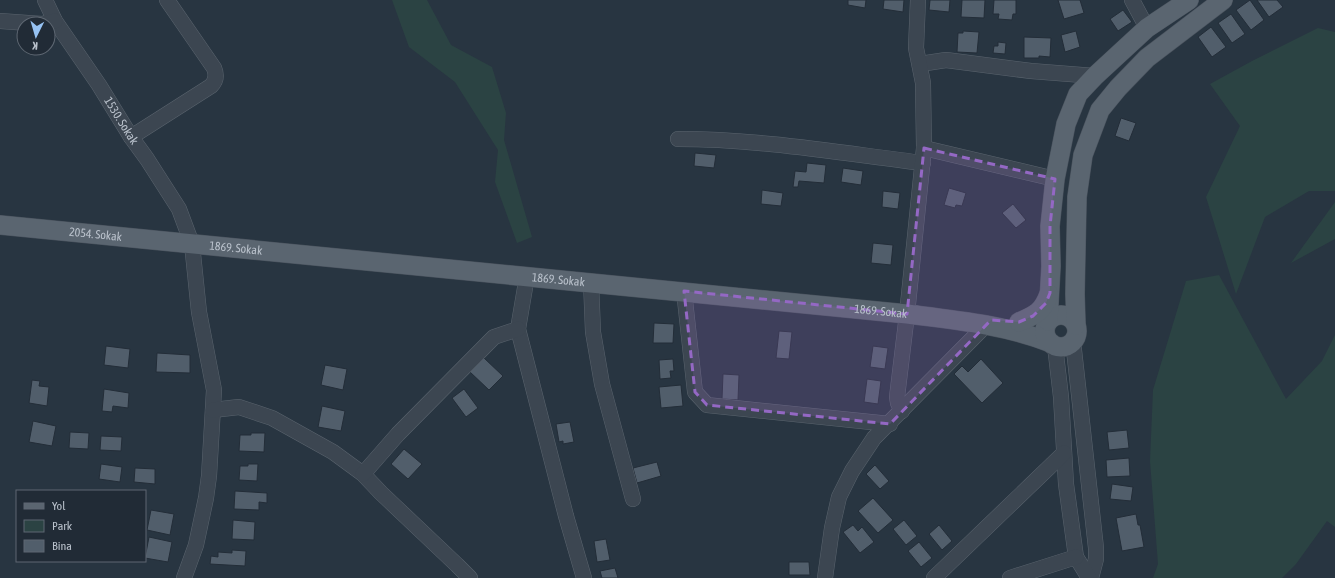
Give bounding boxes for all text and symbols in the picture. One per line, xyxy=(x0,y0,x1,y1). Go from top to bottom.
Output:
north arrow xyxy=(16,16,56,56)
text: K xyxy=(31,40,38,52)
street label: 1530. Sokak xyxy=(101,95,142,148)
street label: 2054. Sokak xyxy=(68,225,123,244)
street label: 1869. Sokak xyxy=(209,239,264,258)
street label: 1869. Sokak xyxy=(531,270,586,289)
street label: 1869. Sokak xyxy=(854,302,909,321)
legend xyxy=(16,490,146,562)
text: Yol xyxy=(52,499,66,513)
text: Park xyxy=(52,519,73,533)
text: Bina xyxy=(52,539,72,553)

